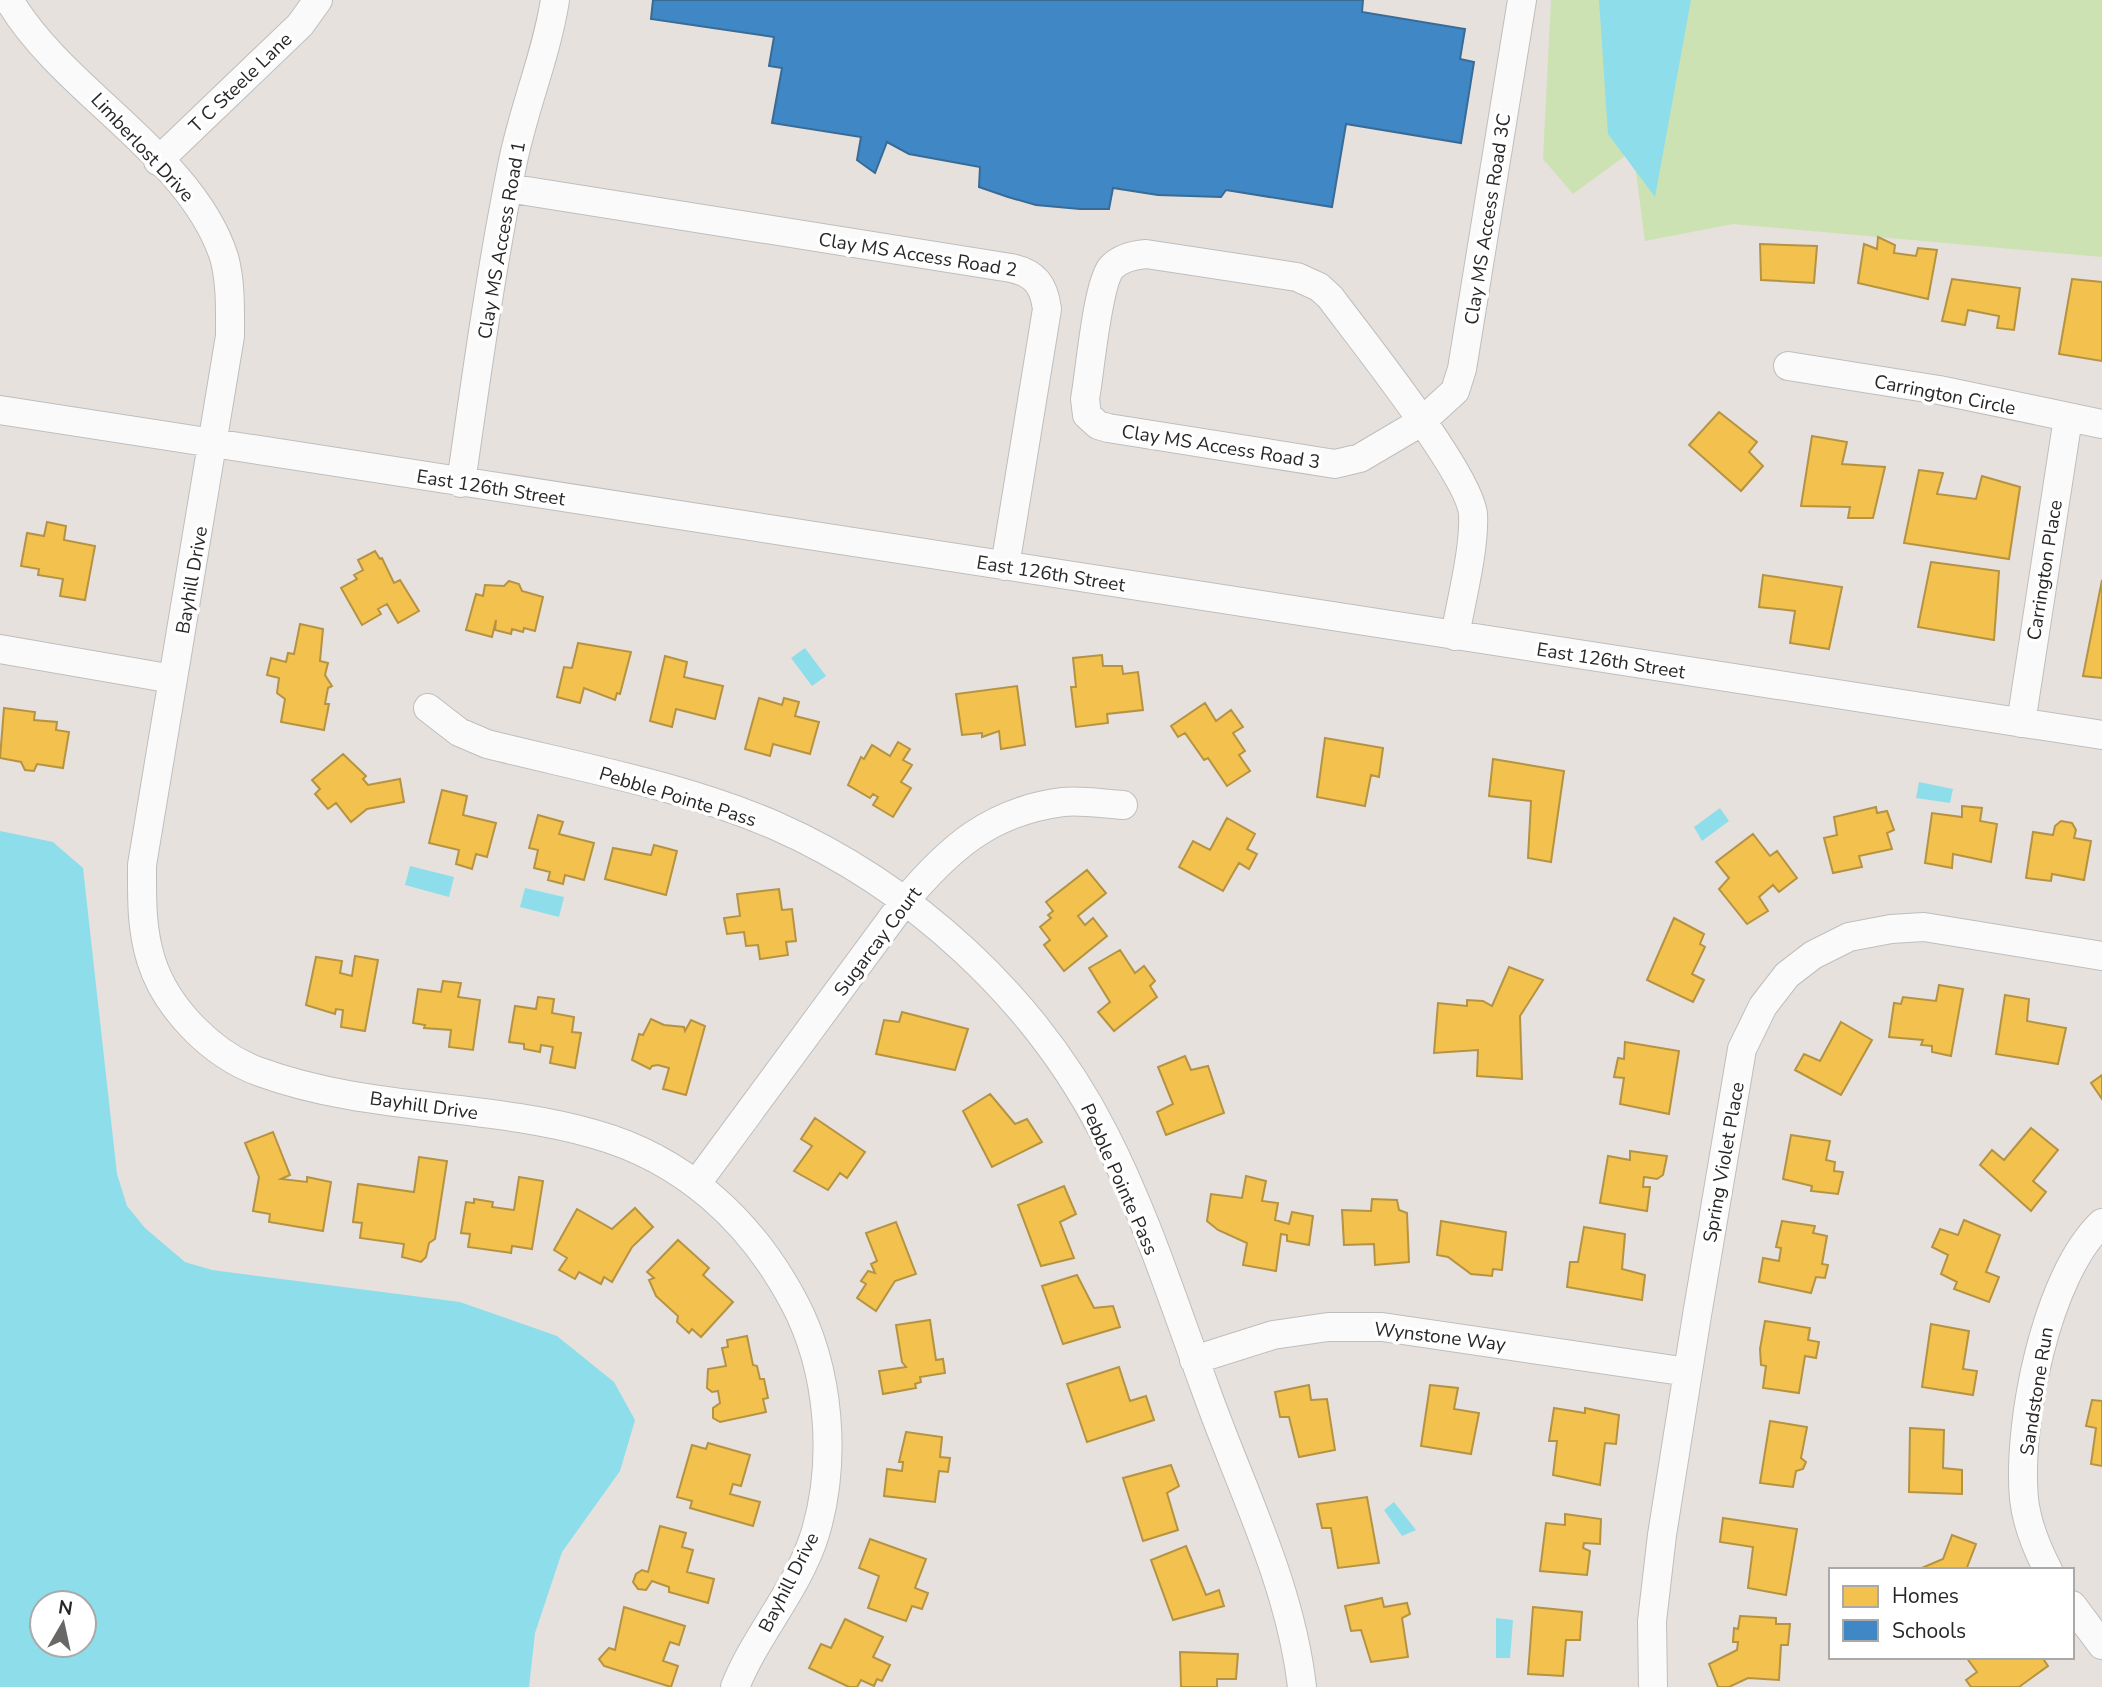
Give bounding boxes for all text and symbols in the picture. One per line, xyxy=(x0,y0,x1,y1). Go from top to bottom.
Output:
street label: T C Steele Lane xyxy=(183,27,298,139)
street label: Limberlost Drive xyxy=(85,87,200,208)
street label: Clay MS Access Road 3C xyxy=(1458,112,1518,327)
street label: Clay MS Access Road 1 xyxy=(472,139,532,341)
street label: Clay MS Access Road 2 xyxy=(817,226,1019,284)
street label: Carrington Circle xyxy=(1872,369,2018,421)
street label: Clay MS Access Road 3 xyxy=(1120,418,1322,476)
street label: East 126th Street xyxy=(415,463,567,513)
street label: Carrington Place xyxy=(2021,498,2069,642)
street label: Bayhill Drive xyxy=(170,524,214,636)
street label: East 126th Street xyxy=(975,549,1127,599)
street label: East 126th Street xyxy=(1535,636,1687,686)
street label: Pebble Pointe Pass xyxy=(596,761,760,833)
street label: Sugarcay Court xyxy=(828,881,928,1002)
street label: Spring Violet Place xyxy=(1697,1080,1751,1244)
street label: Bayhill Drive xyxy=(368,1086,480,1126)
street label: Pebble Pointe Pass xyxy=(1074,1100,1164,1259)
street label: Wynstone Way xyxy=(1373,1316,1507,1358)
street label: Sandstone Run xyxy=(2014,1325,2060,1457)
street label: Bayhill Drive xyxy=(753,1528,825,1637)
legend xyxy=(1829,1568,2074,1659)
text: Homes xyxy=(1892,1582,1959,1610)
north arrow xyxy=(28,1589,98,1659)
text: N xyxy=(56,1594,75,1622)
text: Schools xyxy=(1892,1617,1966,1645)

